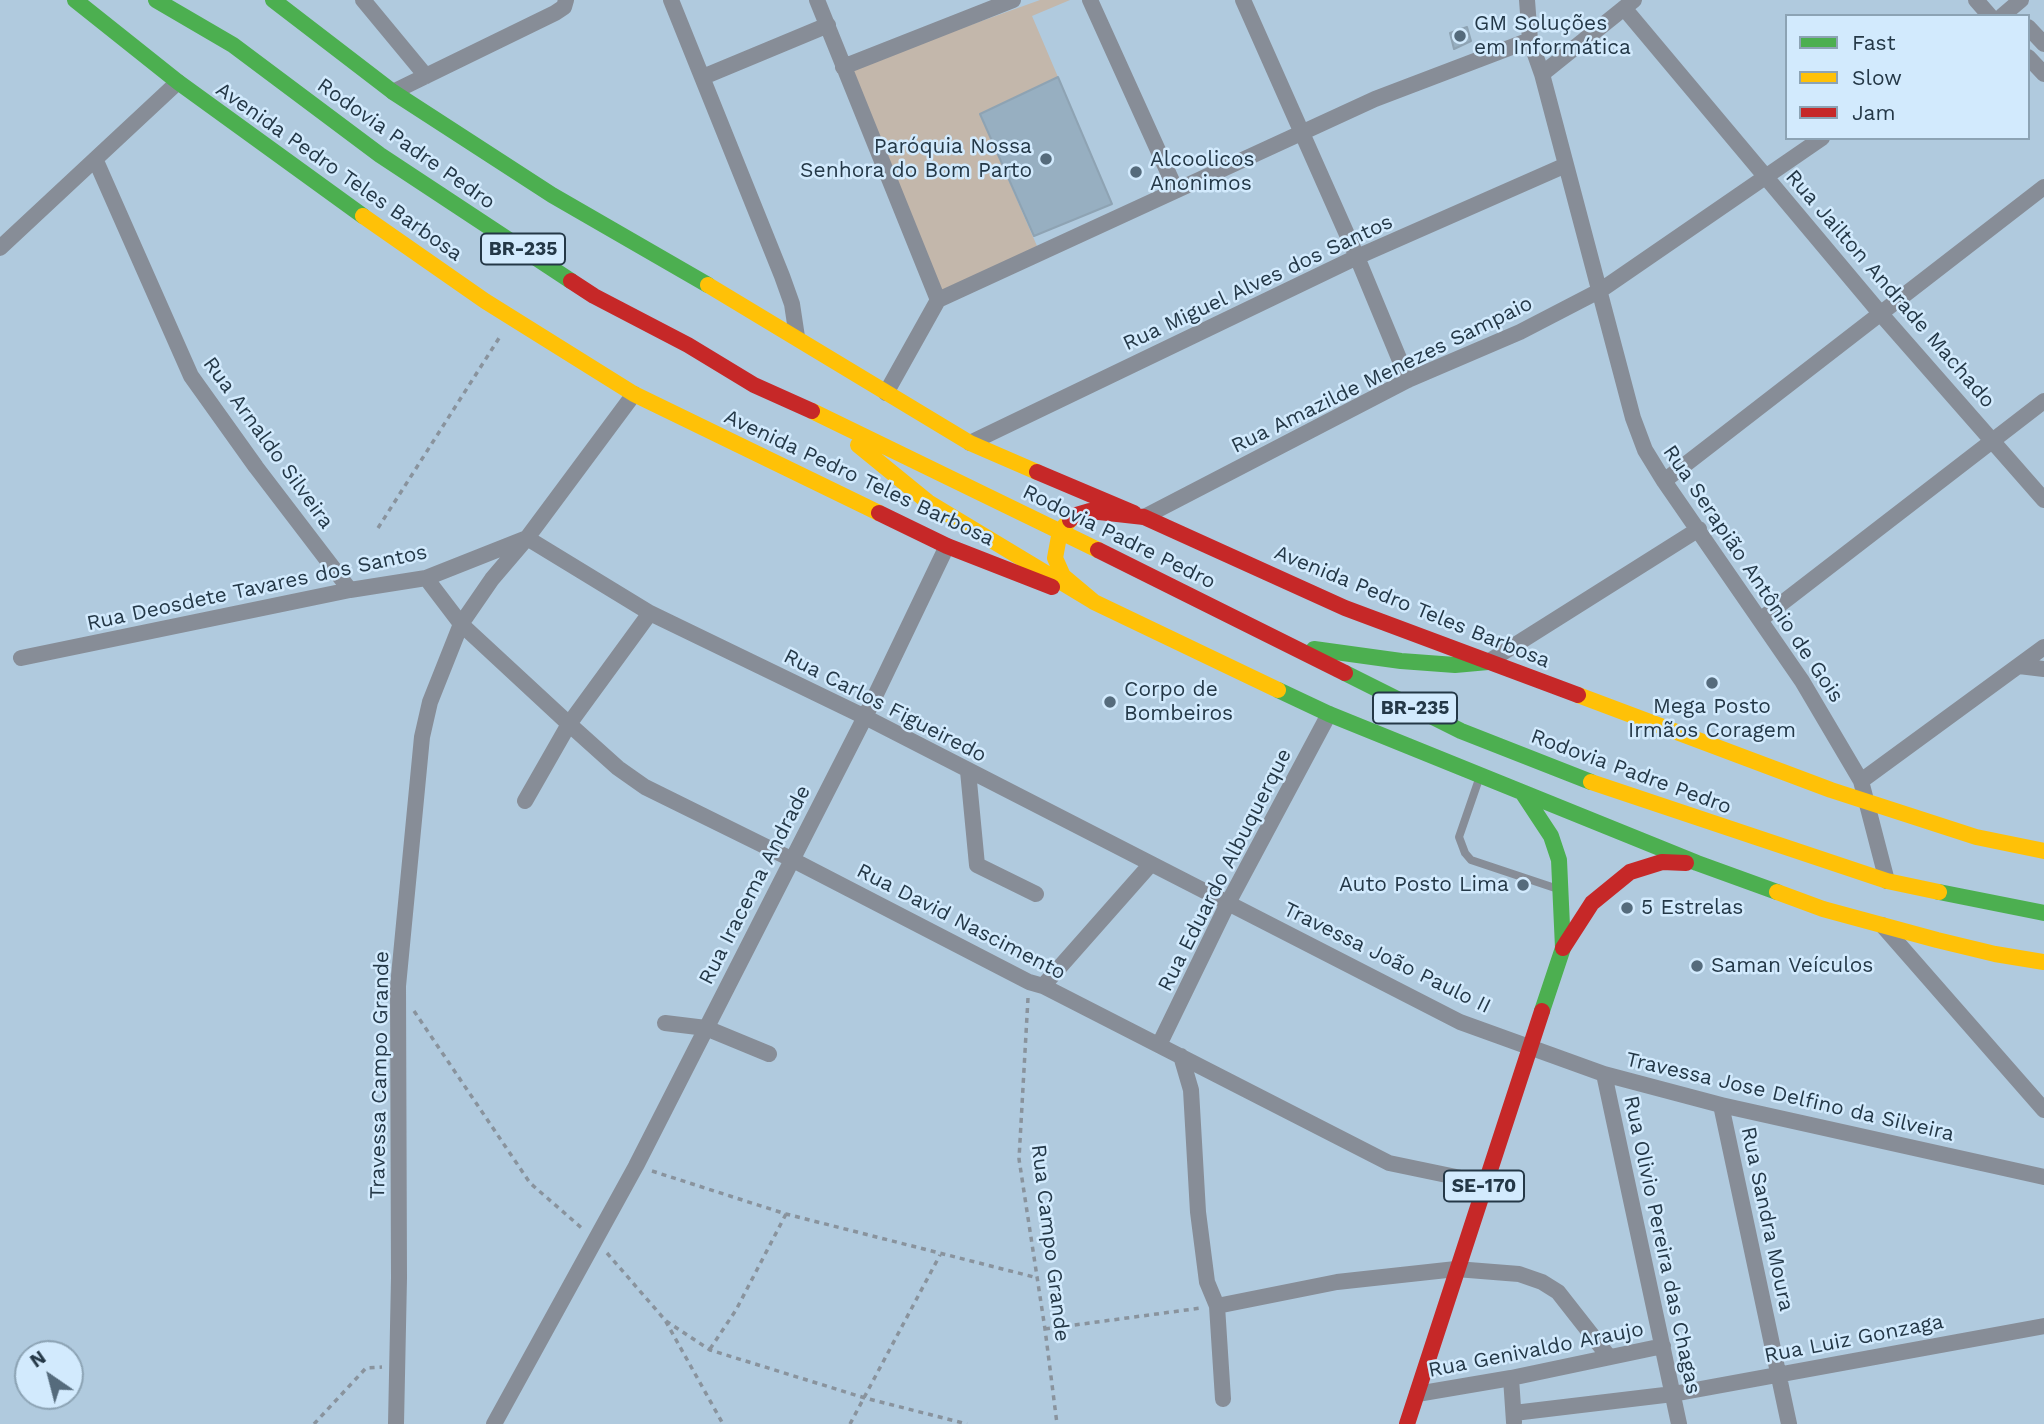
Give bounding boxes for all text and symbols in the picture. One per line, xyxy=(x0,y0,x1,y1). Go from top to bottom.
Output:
place label: GM Soluções em Informática xyxy=(1474,11,1631,61)
legend xyxy=(1785,14,2030,140)
marker: GM Soluções em Informática xyxy=(1452,28,1468,44)
text: Fast xyxy=(1852,30,1896,55)
text: Slow xyxy=(1852,65,1902,90)
street label: Rodovia Padre Pedro xyxy=(312,73,500,215)
street label: Avenida Pedro Teles Barbosa xyxy=(211,77,467,267)
text: Jam xyxy=(1852,100,1895,125)
place label: Paróquia Nossa Senhora do Bom Parto xyxy=(800,134,1032,184)
place label: Alcoolicos Anonimos xyxy=(1150,147,1255,197)
marker: Paróquia Nossa Senhora do Bom Parto xyxy=(1038,151,1054,167)
marker: Alcoolicos Anonimos xyxy=(1128,164,1144,180)
street label: Rua Jailton Andrade Machado xyxy=(1780,165,2000,413)
street label: Rua Miguel Alves dos Santos xyxy=(1119,209,1397,357)
road number: BR-235 xyxy=(481,233,565,264)
street label: Rua Amazilde Menezes Sampaio xyxy=(1227,291,1537,459)
street label: Rua Arnaldo Silveira xyxy=(197,352,339,534)
street label: Avenida Pedro Teles Barbosa xyxy=(720,404,998,552)
street label: Rua Serapião Antônio de Gois xyxy=(1657,440,1849,708)
street label: Rodovia Padre Pedro xyxy=(1018,479,1220,595)
street label: Rua Deosdete Tavares dos Santos xyxy=(84,540,430,636)
street label: Avenida Pedro Teles Barbosa xyxy=(1270,540,1554,674)
street label: Rua Carlos Figueiredo xyxy=(779,644,991,768)
marker: Mega Posto Irmãos Coragem xyxy=(1704,675,1720,691)
place label: Corpo de Bombeiros xyxy=(1124,677,1233,727)
road number: BR-235 xyxy=(1373,692,1457,723)
marker: Corpo de Bombeiros xyxy=(1102,694,1118,710)
place label: Mega Posto Irmãos Coragem xyxy=(1628,694,1796,744)
street label: Rodovia Padre Pedro xyxy=(1527,724,1735,820)
street label: Rua Eduardo Albuquerque xyxy=(1153,744,1297,996)
street label: Rua Iracema Andrade xyxy=(694,781,816,989)
street label: Rua David Nascimento xyxy=(852,858,1070,986)
place label: Auto Posto Lima xyxy=(1339,872,1509,898)
marker: Auto Posto Lima xyxy=(1515,877,1531,893)
place label: 5 Estrelas xyxy=(1641,895,1743,921)
street label: Travessa João Paulo II xyxy=(1279,897,1495,1019)
marker: 5 Estrelas xyxy=(1619,900,1635,916)
street label: Travessa Campo Grande xyxy=(365,951,395,1199)
place label: Saman Veículos xyxy=(1711,953,1873,979)
marker: Saman Veículos xyxy=(1689,958,1705,974)
street label: Travessa Jose Delfino da Silveira xyxy=(1623,1047,1957,1147)
street label: Rua Olivio Pereira das Chagas xyxy=(1618,1093,1706,1397)
street label: Rua Sandra Moura xyxy=(1735,1125,1799,1313)
street label: Rua Campo Grande xyxy=(1025,1143,1075,1343)
road number: SE-170 xyxy=(1444,1170,1524,1202)
street label: Rua Luiz Gonzaga xyxy=(1762,1309,1946,1369)
street label: Rua Genivaldo Araujo xyxy=(1426,1317,1646,1383)
north arrow xyxy=(14,1340,84,1410)
text: N xyxy=(25,1346,50,1372)

